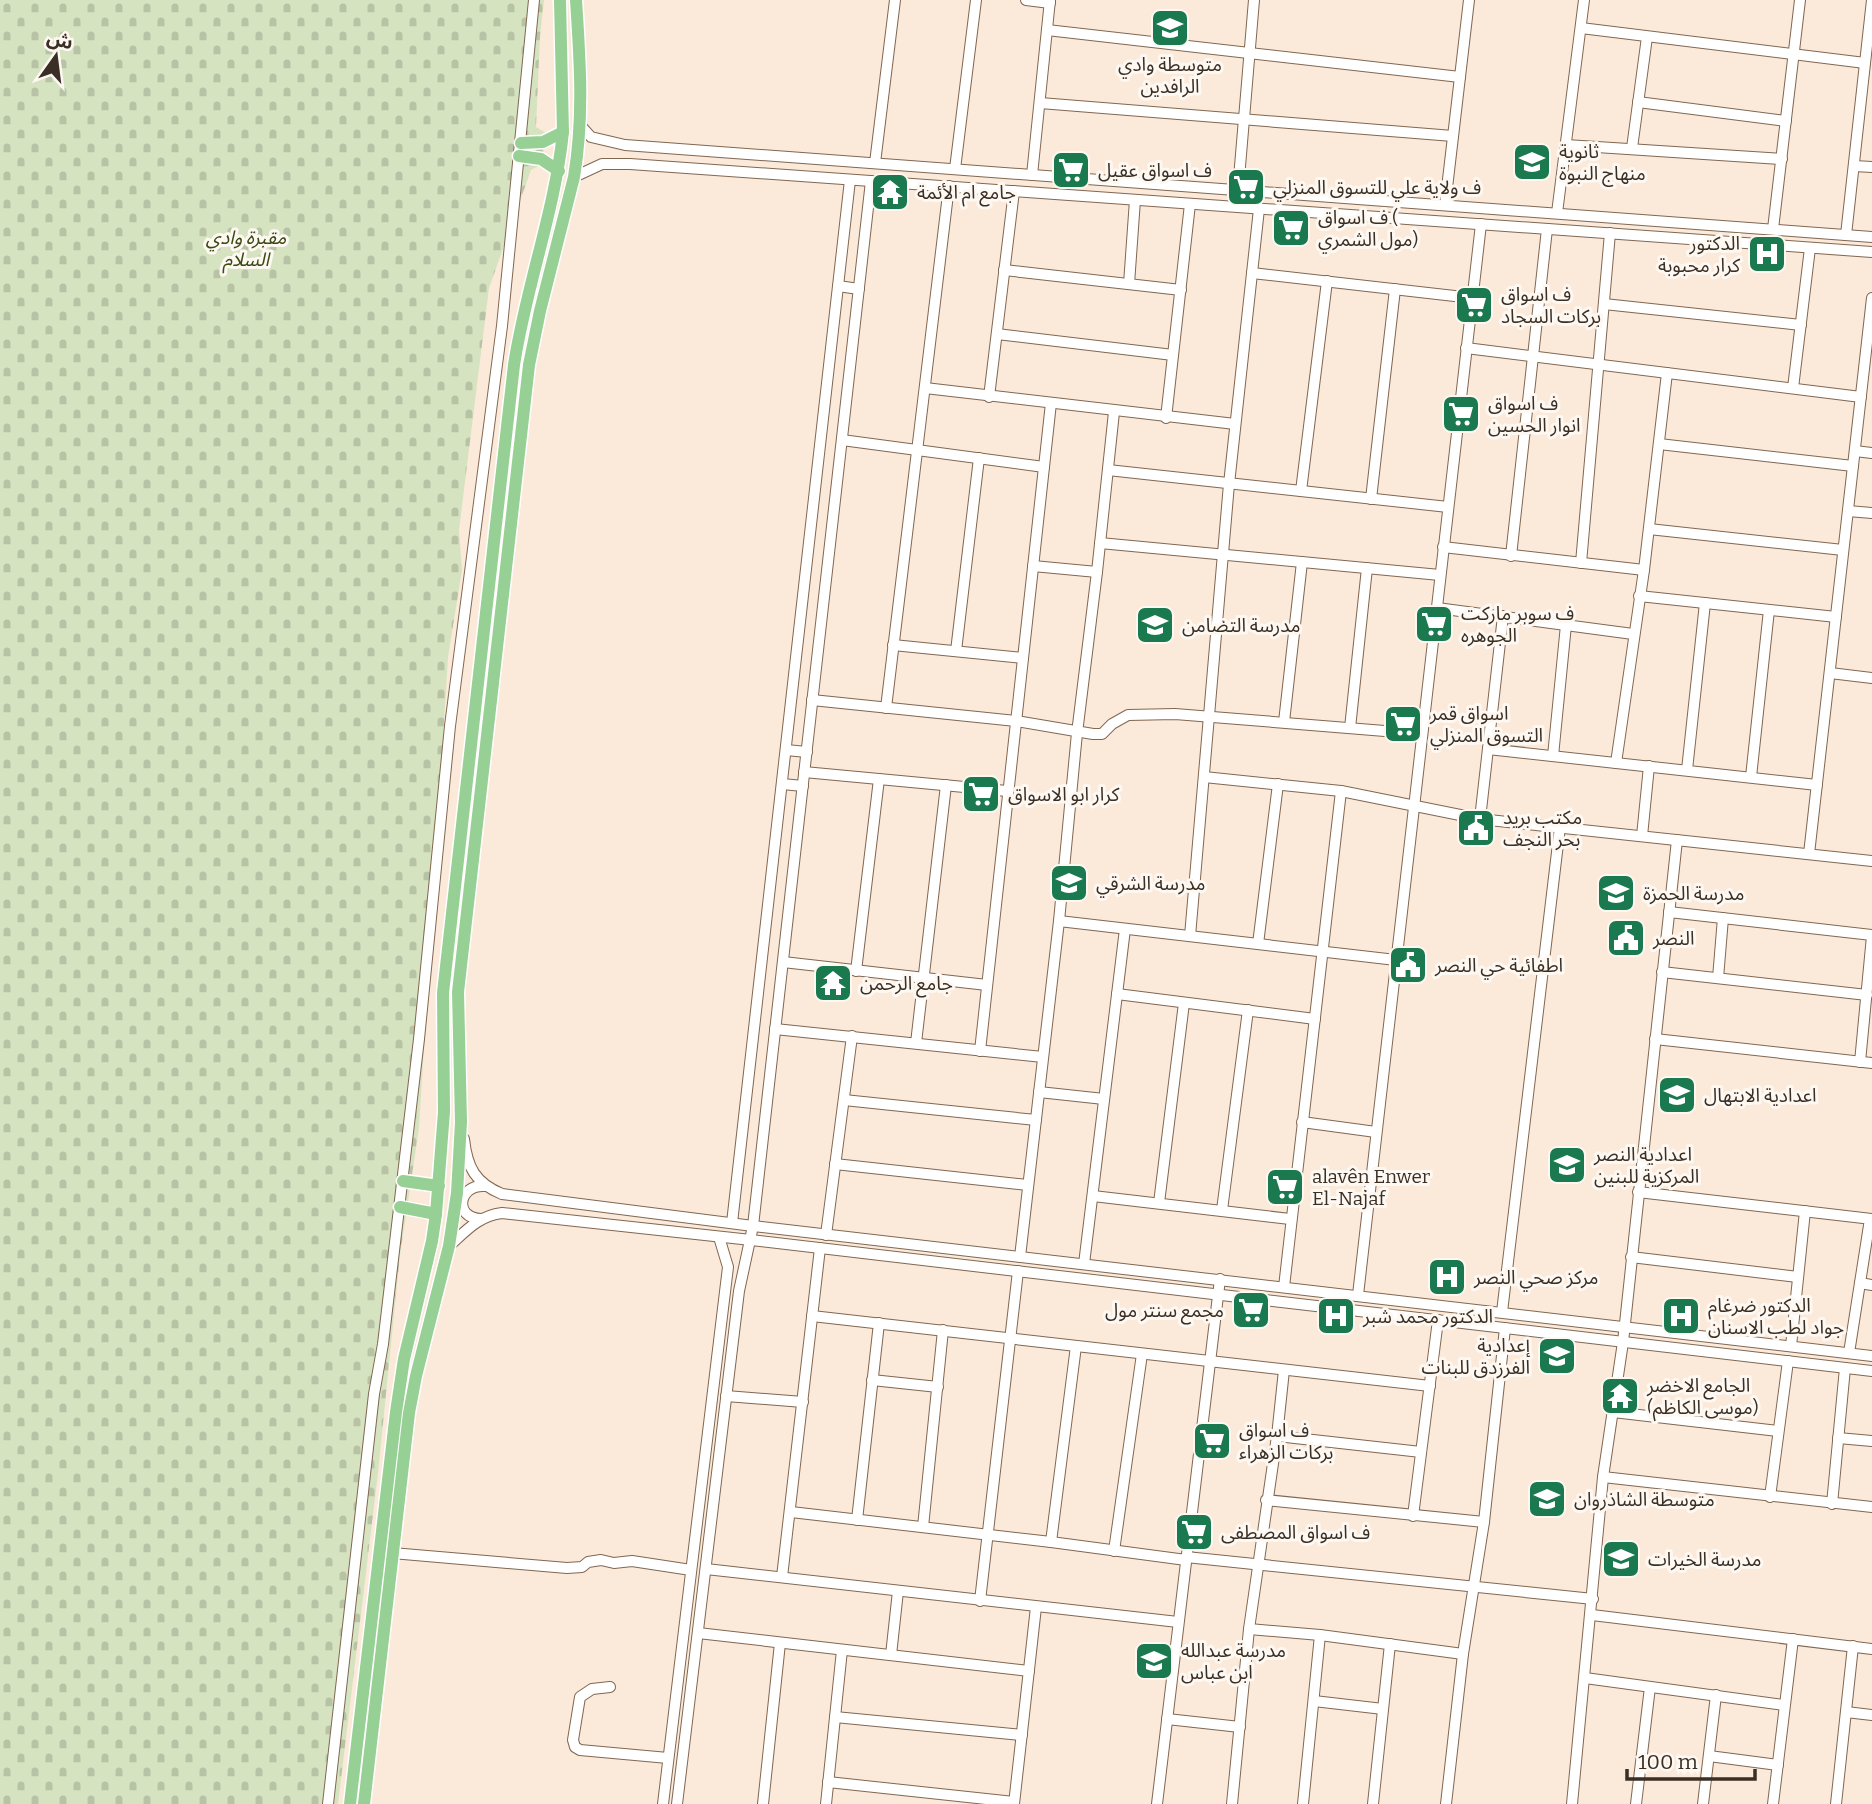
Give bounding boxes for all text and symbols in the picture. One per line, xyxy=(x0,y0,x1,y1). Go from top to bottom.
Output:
school or university icon: متوسطة وادي الرافدين xyxy=(1149,7,1191,49)
north arrow xyxy=(21,21,91,91)
text: ش xyxy=(45,26,75,54)
place label: متوسطة وادي الرافدين xyxy=(1118,53,1222,98)
place label: ثانوية منهاج النبوة xyxy=(1559,140,1646,187)
school or university icon: ثانوية منهاج النبوة xyxy=(1511,141,1553,183)
supermarket icon: ف اسواق عقيل xyxy=(1050,149,1092,191)
place label: ف اسواق عقيل xyxy=(1098,159,1212,182)
supermarket icon: ف ولاية علي للتسوق المنزلي xyxy=(1225,166,1267,208)
temple icon: جامع ام الأئمة xyxy=(869,171,911,213)
place label: ف ولاية علي للتسوق المنزلي xyxy=(1273,176,1481,202)
place label: جامع ام الأئمة xyxy=(917,181,1016,207)
place label: ف اسواق ( مول الشمري) xyxy=(1318,206,1418,254)
supermarket icon: ف اسواق ( مول الشمري) xyxy=(1270,207,1312,249)
park label: مقبرة وادي السلام xyxy=(206,226,286,274)
place label: الدكتور كرار محبوبة xyxy=(1658,232,1741,277)
hospital icon: الدكتور كرار محبوبة xyxy=(1746,233,1788,275)
place label: ف اسواق بركات السجاد xyxy=(1501,283,1601,328)
supermarket icon: ف اسواق بركات السجاد xyxy=(1453,284,1495,326)
place label: ف اسواق انوار الحسين xyxy=(1488,392,1581,437)
supermarket icon: ف اسواق انوار الحسين xyxy=(1440,393,1482,435)
place label: ف سوبر ماركت الجوهره xyxy=(1461,602,1574,647)
supermarket icon: ف سوبر ماركت الجوهره xyxy=(1413,603,1455,645)
school or university icon: مدرسة التضامن xyxy=(1134,604,1176,646)
place label: مدرسة التضامن xyxy=(1182,614,1300,637)
place label: اسواق قمر التسوق المنزلي xyxy=(1429,702,1543,750)
supermarket icon: اسواق قمر التسوق المنزلي xyxy=(1382,703,1424,745)
supermarket icon: كرار ابو الاسواق xyxy=(960,773,1002,815)
place label: كرار ابو الاسواق xyxy=(1008,783,1120,806)
place label: مكتب بريد بحر النجف xyxy=(1503,806,1582,851)
public building icon: مكتب بريد بحر النجف xyxy=(1455,807,1497,849)
school or university icon: مدرسة الشرقي xyxy=(1048,862,1090,904)
place label: مدرسة الشرقي xyxy=(1096,872,1205,898)
school or university icon: مدرسة الحمزة xyxy=(1595,872,1637,914)
place label: مدرسة الحمزة xyxy=(1643,882,1744,905)
public building icon: النصر xyxy=(1605,917,1647,959)
place label: النصر xyxy=(1652,927,1695,950)
public building icon: اطفائية حي النصر xyxy=(1387,944,1429,986)
place label: اطفائية حي النصر xyxy=(1434,954,1563,980)
temple icon: جامع الرحمن xyxy=(812,962,854,1004)
place label: جامع الرحمن xyxy=(860,972,953,998)
school or university icon: اعدادية الابتهال xyxy=(1656,1074,1698,1116)
place label: اعدادية الابتهال xyxy=(1704,1084,1817,1107)
place label: اعدادية النصر المركزية للبنين xyxy=(1593,1143,1699,1188)
school or university icon: اعدادية النصر المركزية للبنين xyxy=(1546,1144,1588,1186)
place label: alavên Enwer El-Najaf xyxy=(1312,1165,1431,1210)
supermarket icon: alavên Enwer El-Najaf xyxy=(1264,1166,1306,1208)
hospital icon: مركز صحي النصر xyxy=(1426,1256,1468,1298)
place label: مركز صحي النصر xyxy=(1473,1266,1598,1292)
supermarket icon: مجمع سنتر مول xyxy=(1230,1289,1272,1331)
place label: الدكتور ضرغام جواد لطب الاسنان xyxy=(1708,1294,1844,1339)
hospital icon: الدكتور محمد شبر xyxy=(1315,1295,1357,1337)
hospital icon: الدكتور ضرغام جواد لطب الاسنان xyxy=(1660,1295,1702,1337)
place label: مجمع سنتر مول xyxy=(1105,1299,1224,1325)
place label: الدكتور محمد شبر xyxy=(1362,1305,1493,1328)
place label: إعدادية الفرزدق للبنات xyxy=(1422,1334,1531,1379)
school or university icon: إعدادية الفرزدق للبنات xyxy=(1536,1335,1578,1377)
place label: الجامع الاخضر (موسى الكاظم) xyxy=(1646,1374,1759,1422)
temple icon: الجامع الاخضر (موسى الكاظم) xyxy=(1599,1375,1641,1417)
place label: ف اسواق بركات الزهراء xyxy=(1239,1419,1333,1464)
supermarket icon: ف اسواق بركات الزهراء xyxy=(1191,1420,1233,1462)
school or university icon: متوسطة الشاذروان xyxy=(1526,1478,1568,1520)
place label: متوسطة الشاذروان xyxy=(1574,1488,1715,1511)
supermarket icon: ف اسواق المصطفى xyxy=(1173,1511,1215,1553)
place label: ف اسواق المصطفى xyxy=(1221,1521,1370,1544)
school or university icon: مدرسة الخيرات xyxy=(1600,1538,1642,1580)
place label: مدرسة الخيرات xyxy=(1648,1548,1762,1571)
place label: مدرسة عبدالله ابن عباس xyxy=(1181,1639,1286,1684)
school or university icon: مدرسة عبدالله ابن عباس xyxy=(1133,1640,1175,1682)
scale bar xyxy=(1627,1738,1755,1782)
text: 100 m xyxy=(1638,1749,1698,1775)

